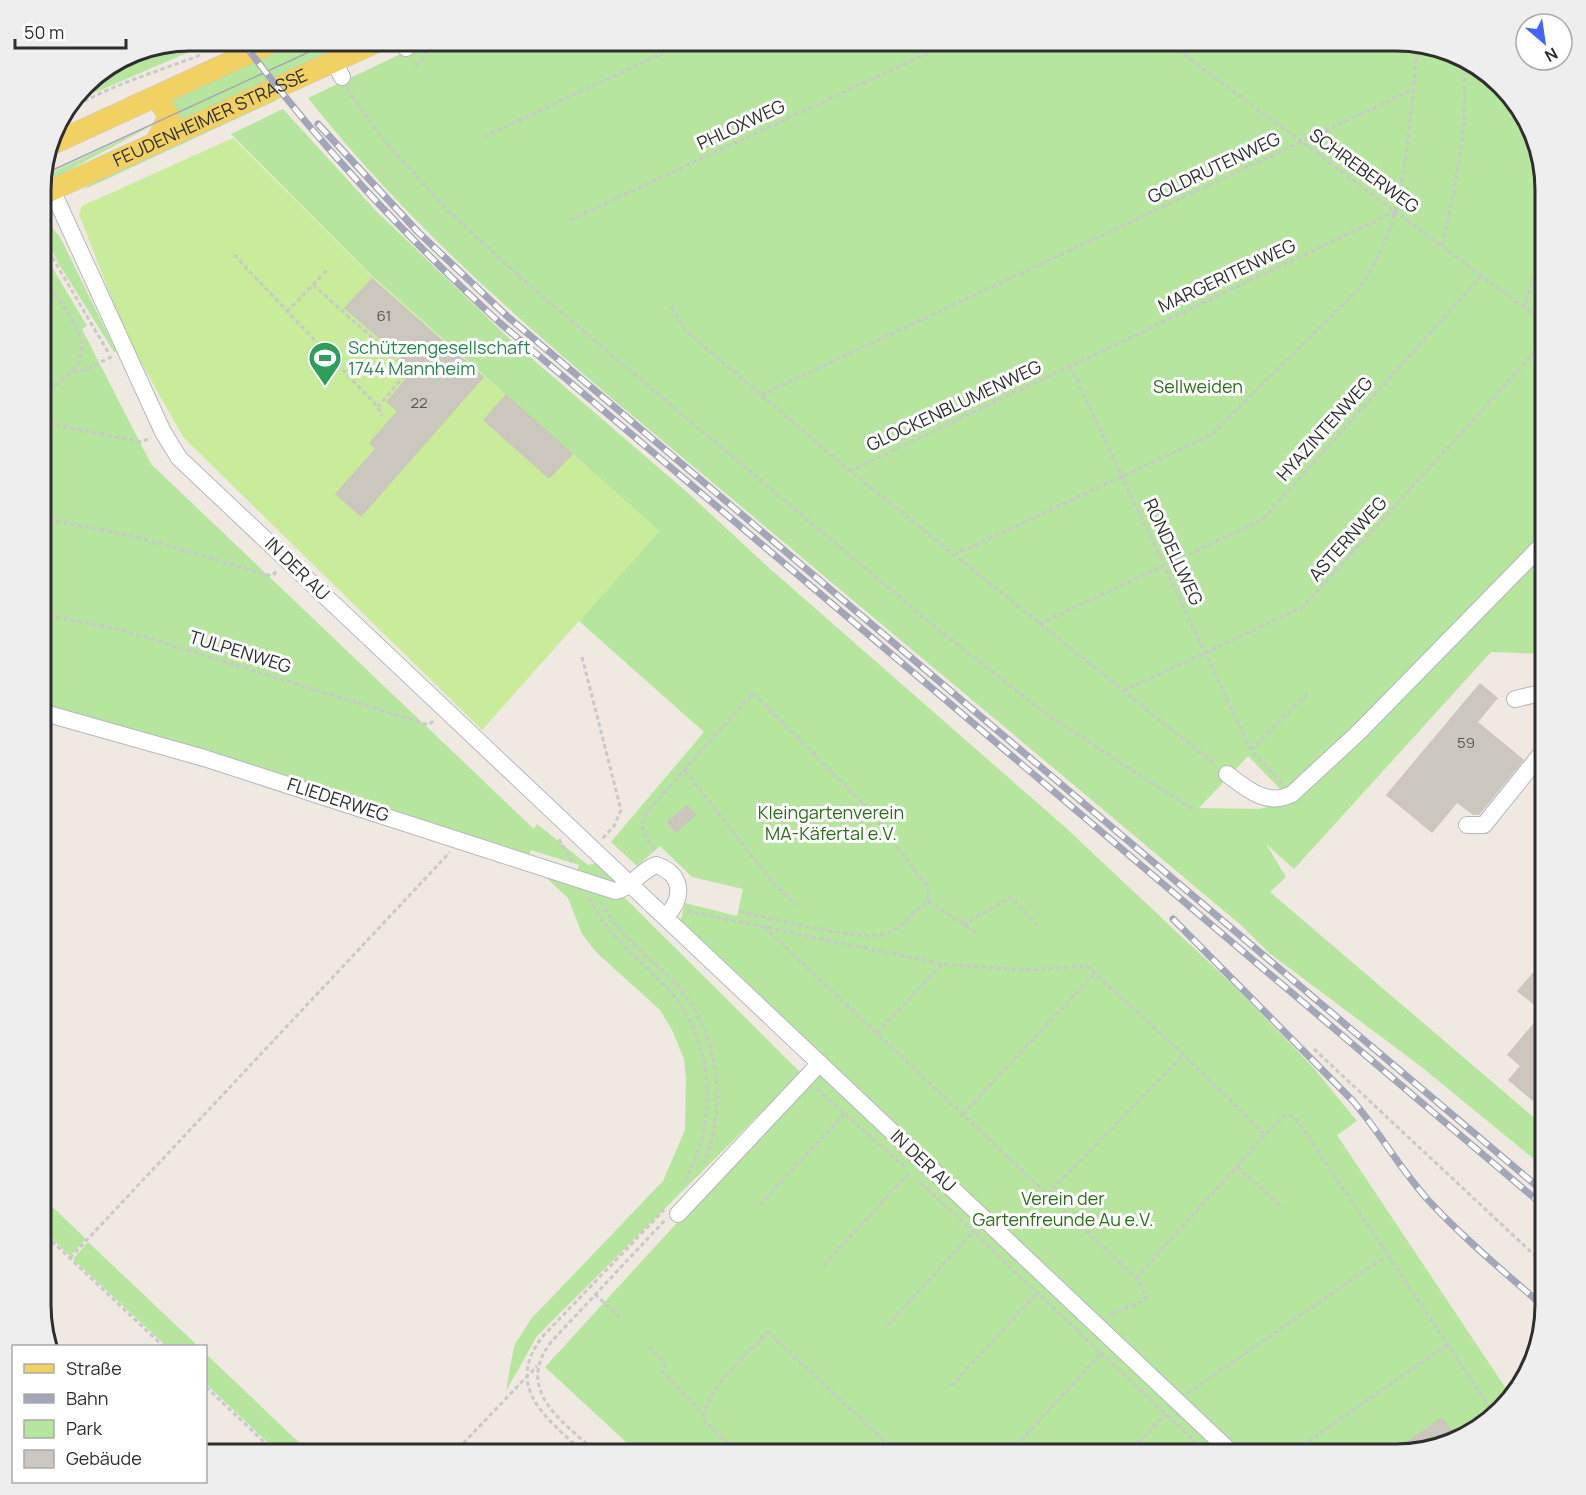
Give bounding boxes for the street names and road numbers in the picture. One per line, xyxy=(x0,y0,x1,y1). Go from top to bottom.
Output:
street label: FEUDENHEIMER STRASSE xyxy=(109,62,311,172)
street label: PHLOXWEG xyxy=(693,93,789,155)
street label: SCHREBERWEG xyxy=(1305,122,1424,218)
street label: GOLDRUTENWEG xyxy=(1143,126,1284,208)
street label: MARGERITENWEG xyxy=(1154,233,1299,317)
street label: GLOCKENBLUMENWEG xyxy=(862,354,1045,456)
street label: HYAZINTENWEG xyxy=(1271,371,1378,486)
street label: ASTERNWEG xyxy=(1303,491,1392,586)
street label: RONDELLWEG xyxy=(1139,494,1209,609)
street label: IN DER AU xyxy=(260,531,335,605)
street label: TULPENWEG xyxy=(186,624,294,678)
street label: FLIEDERWEG xyxy=(284,771,393,827)
street label: IN DER AU xyxy=(886,1124,962,1197)

